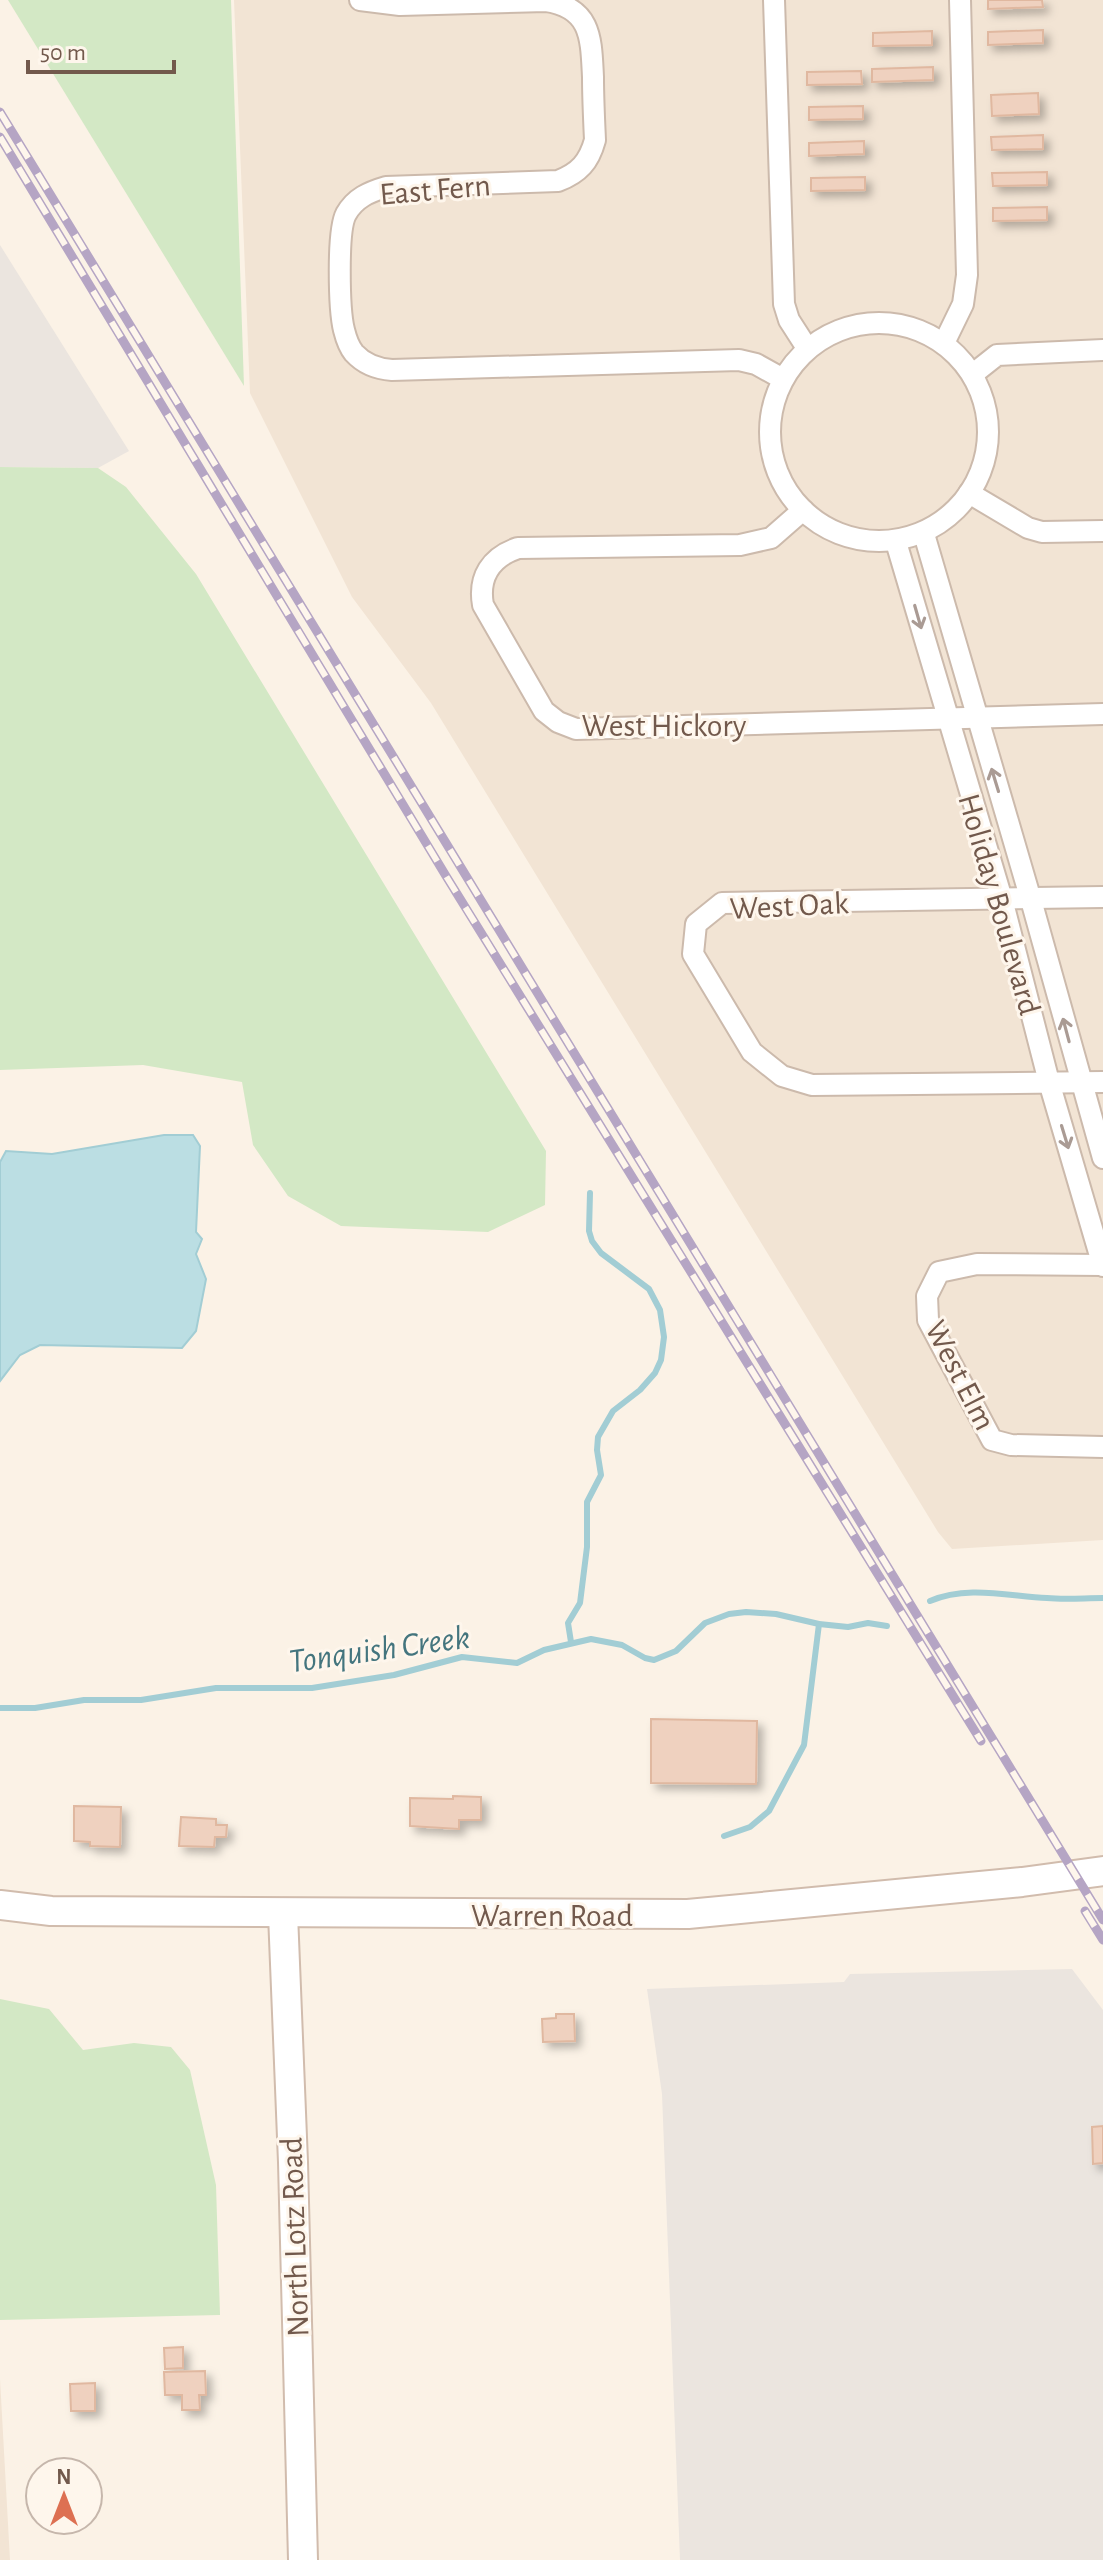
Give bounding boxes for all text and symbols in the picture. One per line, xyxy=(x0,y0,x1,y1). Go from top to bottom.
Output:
scale bar xyxy=(28,24,174,74)
text: 50 m xyxy=(40,41,86,65)
street label: East Fern xyxy=(378,169,492,211)
one-way arrow xyxy=(912,604,926,629)
street label: West Hickory xyxy=(581,710,747,742)
one-way arrow xyxy=(987,767,1002,793)
street label: Holiday Boulevard xyxy=(952,790,1046,1018)
street label: West Oak xyxy=(729,887,850,925)
one-way arrow xyxy=(1058,1017,1073,1043)
one-way arrow xyxy=(1058,1123,1073,1149)
street label: West Elm xyxy=(919,1316,1001,1435)
water label: Tonquish Creek xyxy=(287,1620,472,1680)
street label: Warren Road xyxy=(471,1900,633,1932)
street label: North Lotz Road xyxy=(276,2136,314,2337)
north arrow xyxy=(24,2456,104,2536)
text: N xyxy=(56,2466,72,2488)

